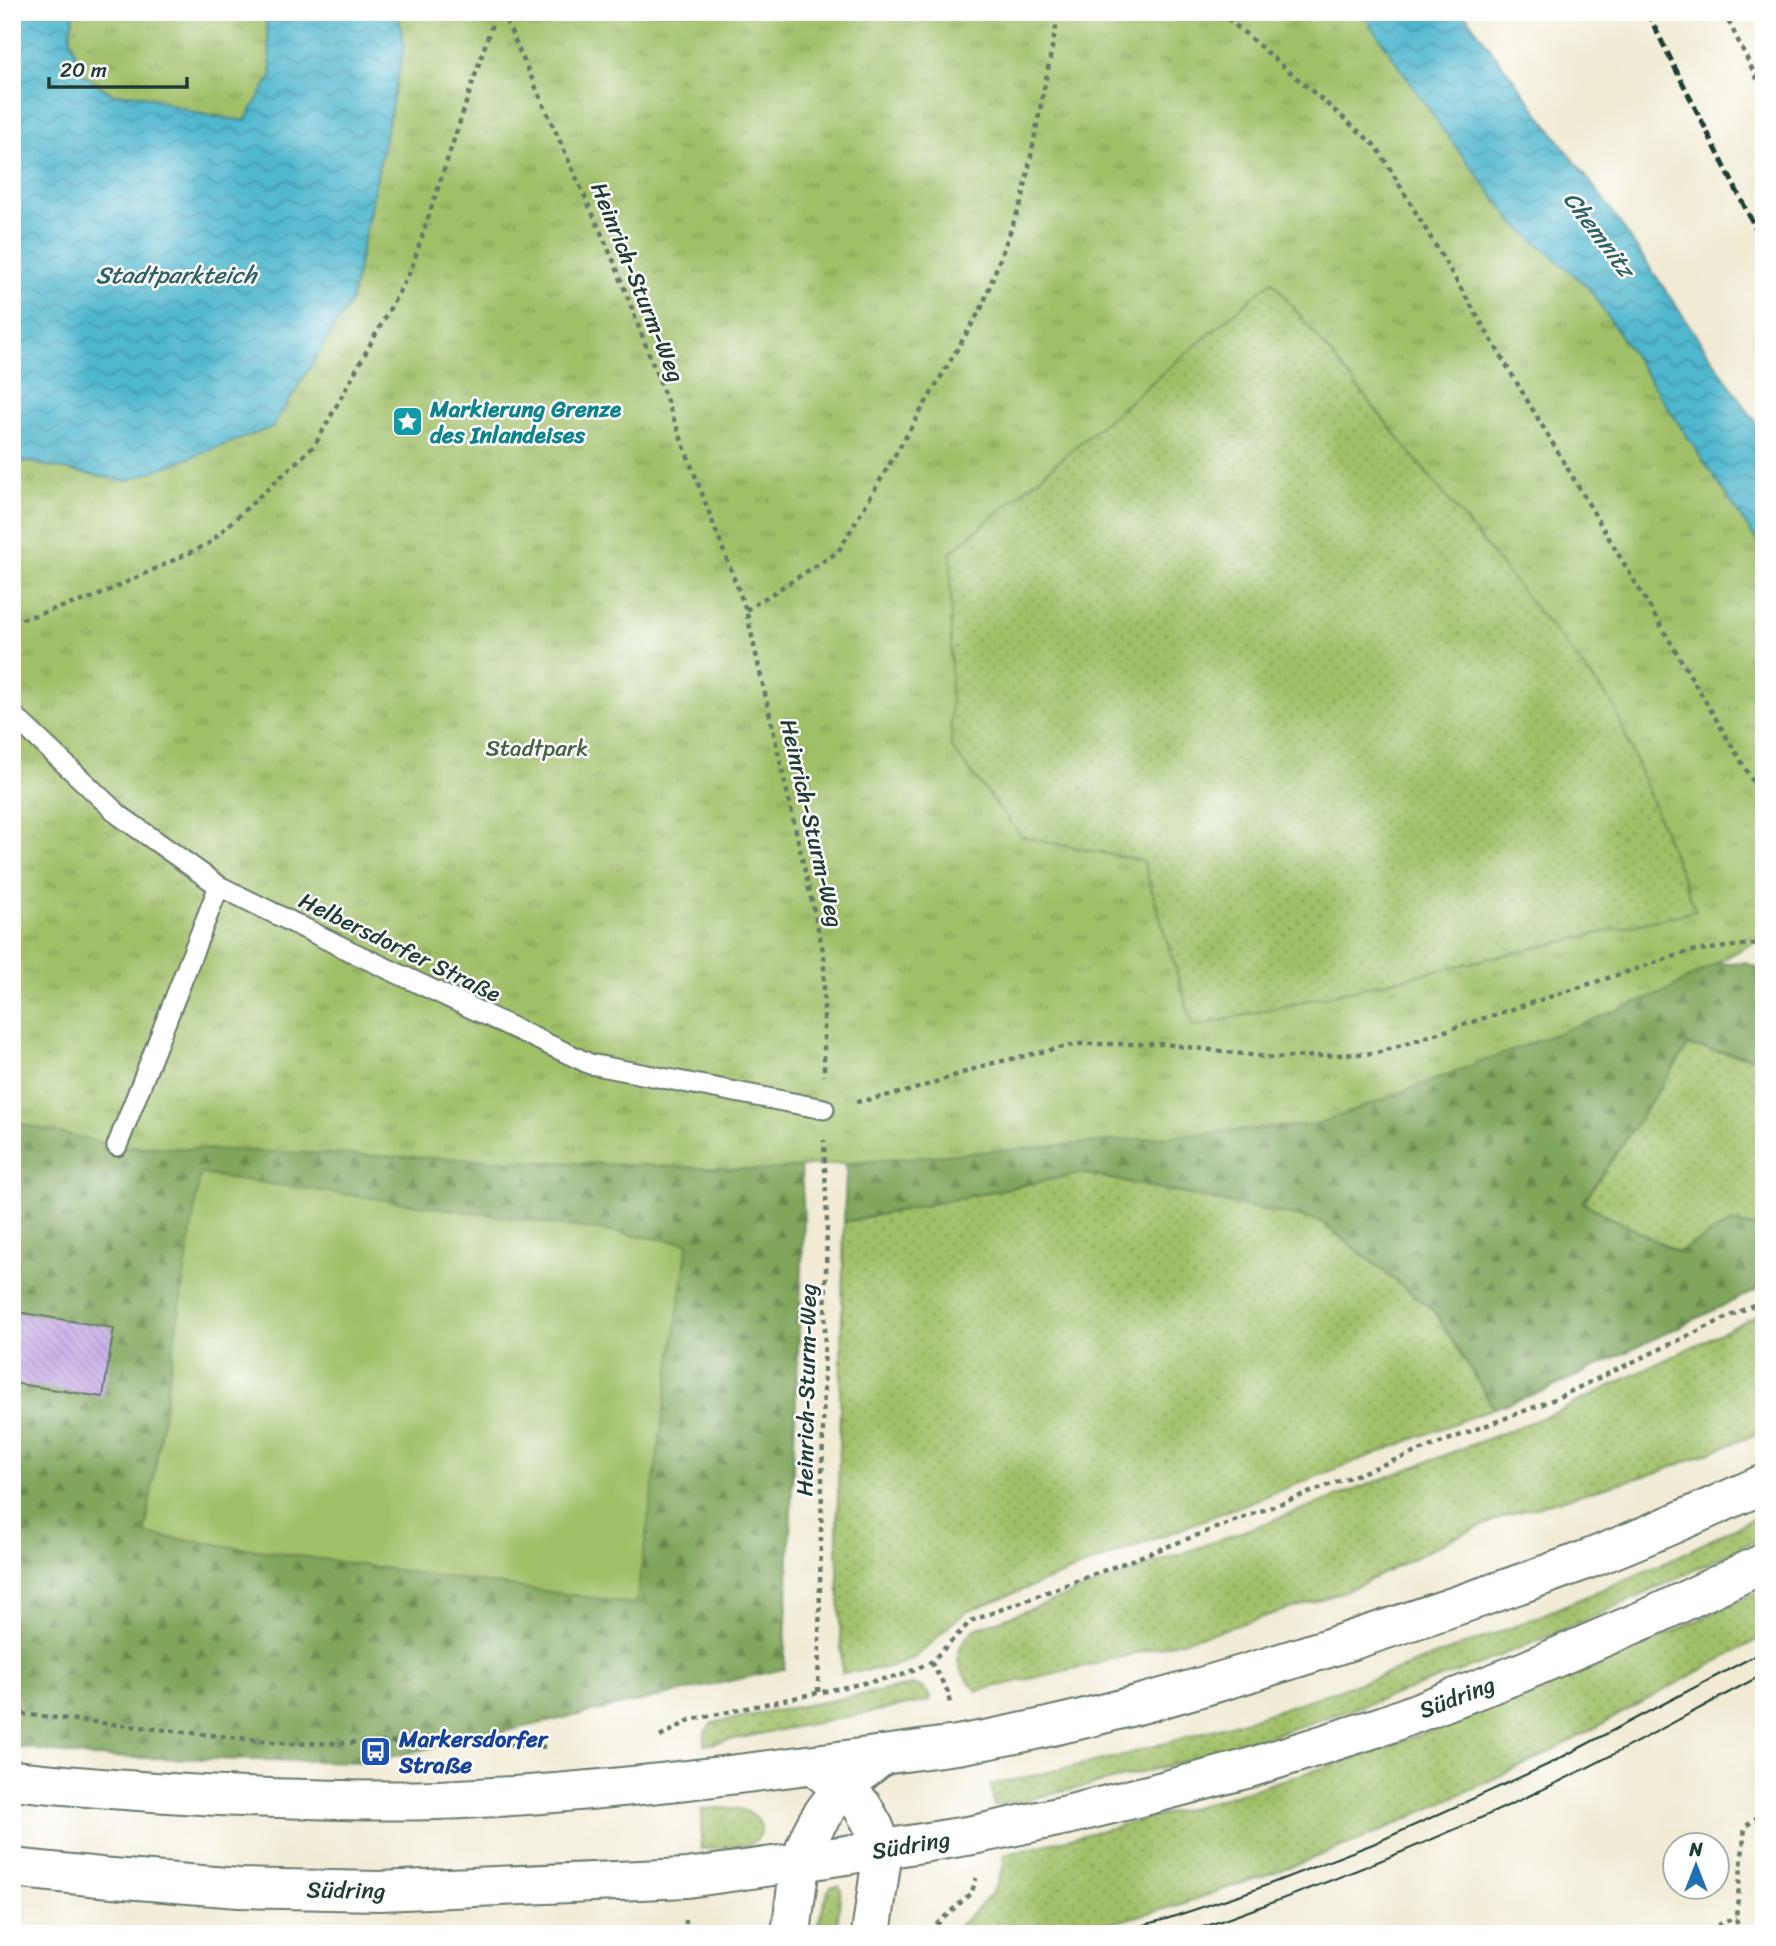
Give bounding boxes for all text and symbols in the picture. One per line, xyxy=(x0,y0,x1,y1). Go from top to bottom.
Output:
scale bar xyxy=(49,46,187,90)
text: 20 m xyxy=(60,51,107,89)
street label: Heinrich-Sturm-Weg xyxy=(579,176,697,389)
water label: Chemnitz xyxy=(1552,181,1648,289)
water label: Stadtparkteich xyxy=(96,254,259,296)
place label: Markierung Grenze des Inlandeises xyxy=(429,389,622,456)
place icon: Markierung Grenze des Inlandeises xyxy=(390,405,424,439)
street label: Heinrich-Sturm-Weg xyxy=(768,715,856,932)
park label: Stadtpark xyxy=(486,728,588,769)
street label: Helbersdorfer Straße xyxy=(292,881,508,1014)
street label: Heinrich-Sturm-Weg xyxy=(784,1283,829,1497)
street label: Südring xyxy=(1413,1664,1502,1731)
place label: Markersdorfer Straße xyxy=(398,1719,550,1786)
bus stop icon: Markersdorfer Straße xyxy=(359,1735,393,1769)
street label: Südring xyxy=(869,1819,954,1872)
north arrow xyxy=(1660,1830,1730,1900)
text: N xyxy=(1688,1833,1703,1866)
street label: Südring xyxy=(306,1869,386,1912)

